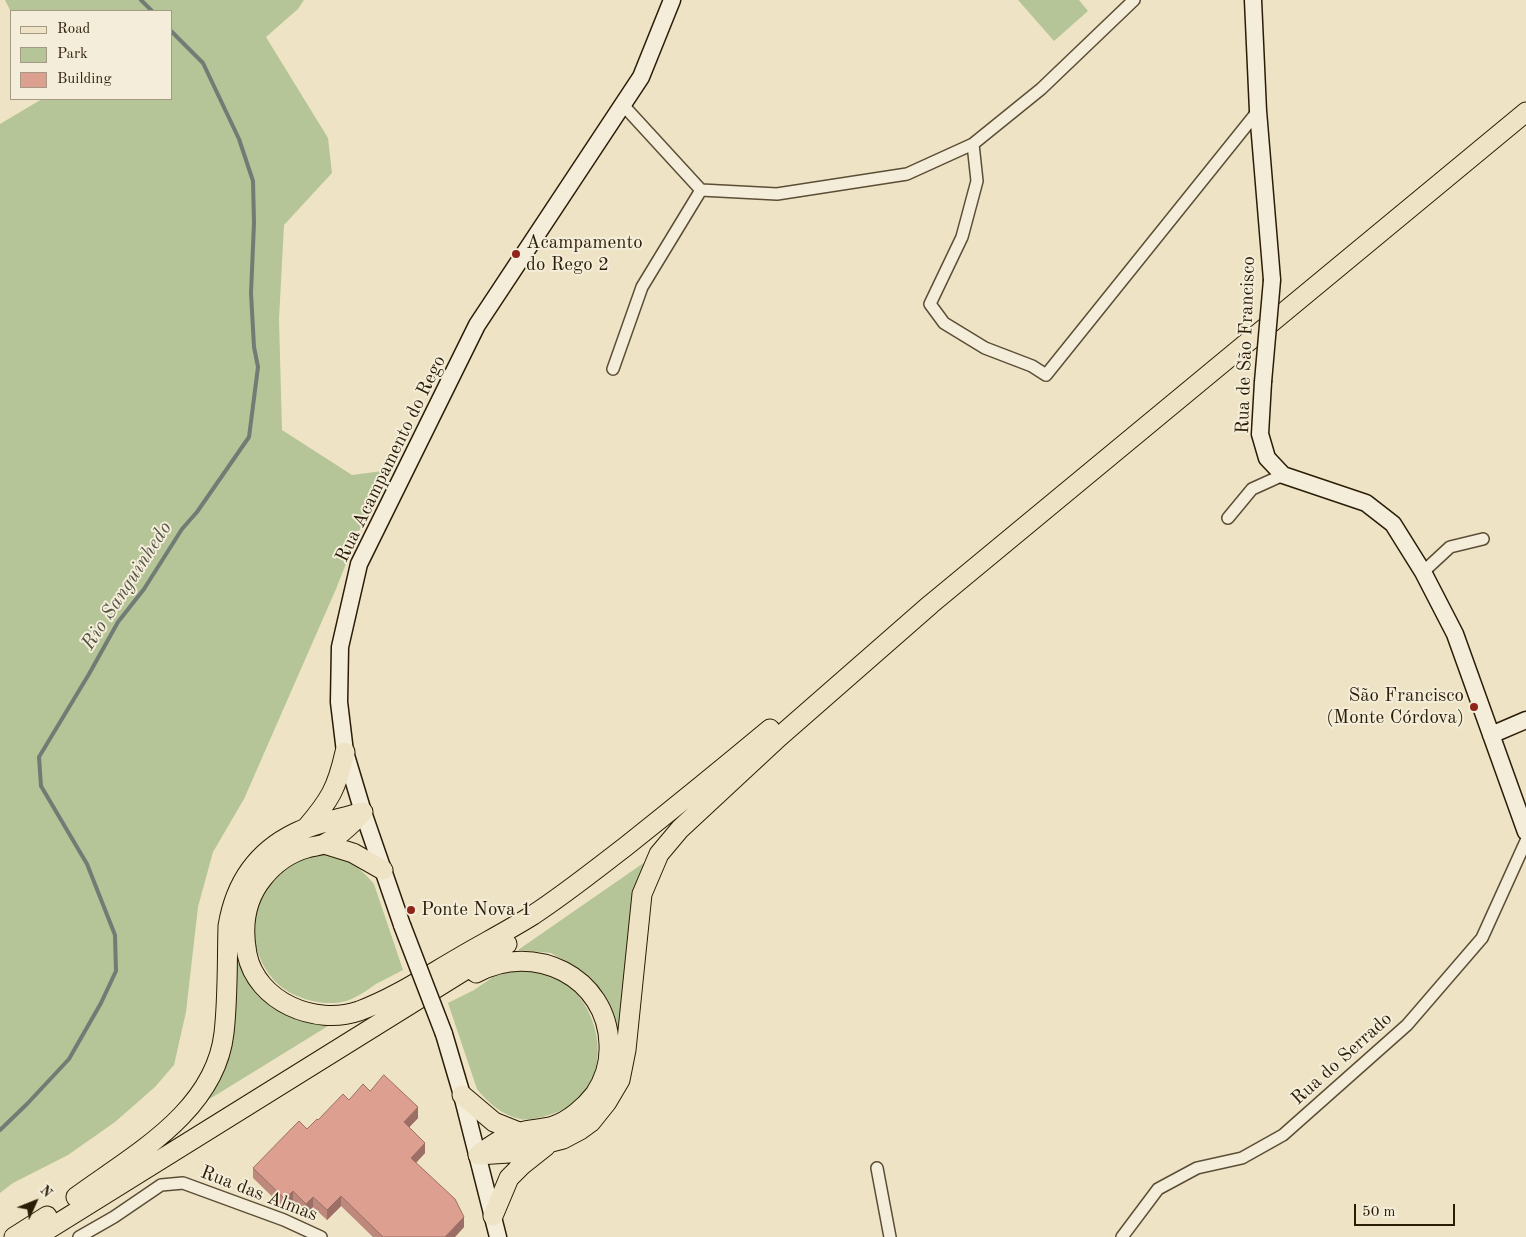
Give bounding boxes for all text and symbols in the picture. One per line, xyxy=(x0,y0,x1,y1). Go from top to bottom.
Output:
legend xyxy=(10,10,172,100)
text: Road xyxy=(57,22,90,37)
text: Park xyxy=(57,47,88,62)
text: Building xyxy=(57,72,112,87)
place label: Acampamento do Rego 2 xyxy=(526,232,643,276)
marker: Acampamento do Rego 2 xyxy=(510,248,522,260)
street label: Rua de São Francisco xyxy=(1232,256,1260,434)
street label: Rua Acampamento do Rego xyxy=(331,352,451,566)
water label: Rio Sanguinhedo xyxy=(77,517,177,655)
place label: São Francisco (Monte Córdova) xyxy=(1326,685,1464,729)
marker: São Francisco (Monte Córdova) xyxy=(1468,701,1480,713)
place label: Ponte Nova 1 xyxy=(421,899,532,921)
marker: Ponte Nova 1 xyxy=(405,904,417,916)
street label: Rua do Serrado xyxy=(1287,1008,1397,1110)
street label: Rua das Almas xyxy=(197,1161,321,1227)
north arrow xyxy=(10,1177,60,1227)
text: N xyxy=(37,1183,55,1200)
scale bar xyxy=(1356,1194,1457,1226)
text: 50 m xyxy=(1362,1205,1396,1220)

